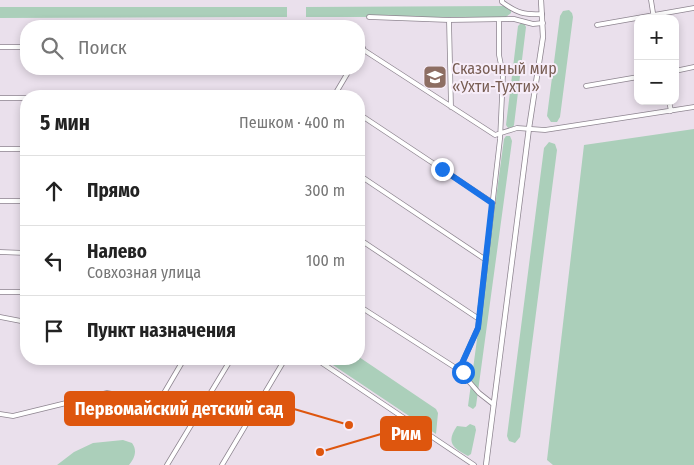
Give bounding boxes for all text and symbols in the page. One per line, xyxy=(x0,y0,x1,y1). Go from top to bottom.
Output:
map controls xyxy=(634,15,679,105)
button: + xyxy=(634,15,679,60)
search box xyxy=(20,20,365,75)
icon: search xyxy=(38,34,66,62)
text: Поиск xyxy=(78,36,127,59)
place label: Сказочный мир «Ухти-Тухти» xyxy=(452,59,557,96)
button: − xyxy=(634,60,679,105)
school or university icon: Сказочный мир «Ухти-Тухти» xyxy=(422,64,448,90)
text: 5 мин xyxy=(40,110,90,136)
text: Пешком · 400 m xyxy=(239,113,345,132)
route end xyxy=(431,158,454,181)
icon: ahead xyxy=(40,177,68,205)
text: Прямо xyxy=(87,179,140,202)
text: 300 m xyxy=(305,181,345,200)
text: Налево xyxy=(87,240,147,263)
icon: left xyxy=(40,247,68,275)
text: 100 m xyxy=(306,251,345,270)
text: Совхозная улица xyxy=(87,263,201,282)
icon: arrive xyxy=(40,317,68,345)
text: Пункт назначения xyxy=(87,319,236,342)
route start xyxy=(452,361,475,384)
callout: Первомайский детский сад xyxy=(65,392,294,425)
text: Первомайский детский сад xyxy=(75,398,283,420)
callout: Рим xyxy=(381,417,431,450)
text: Рим xyxy=(391,423,421,445)

